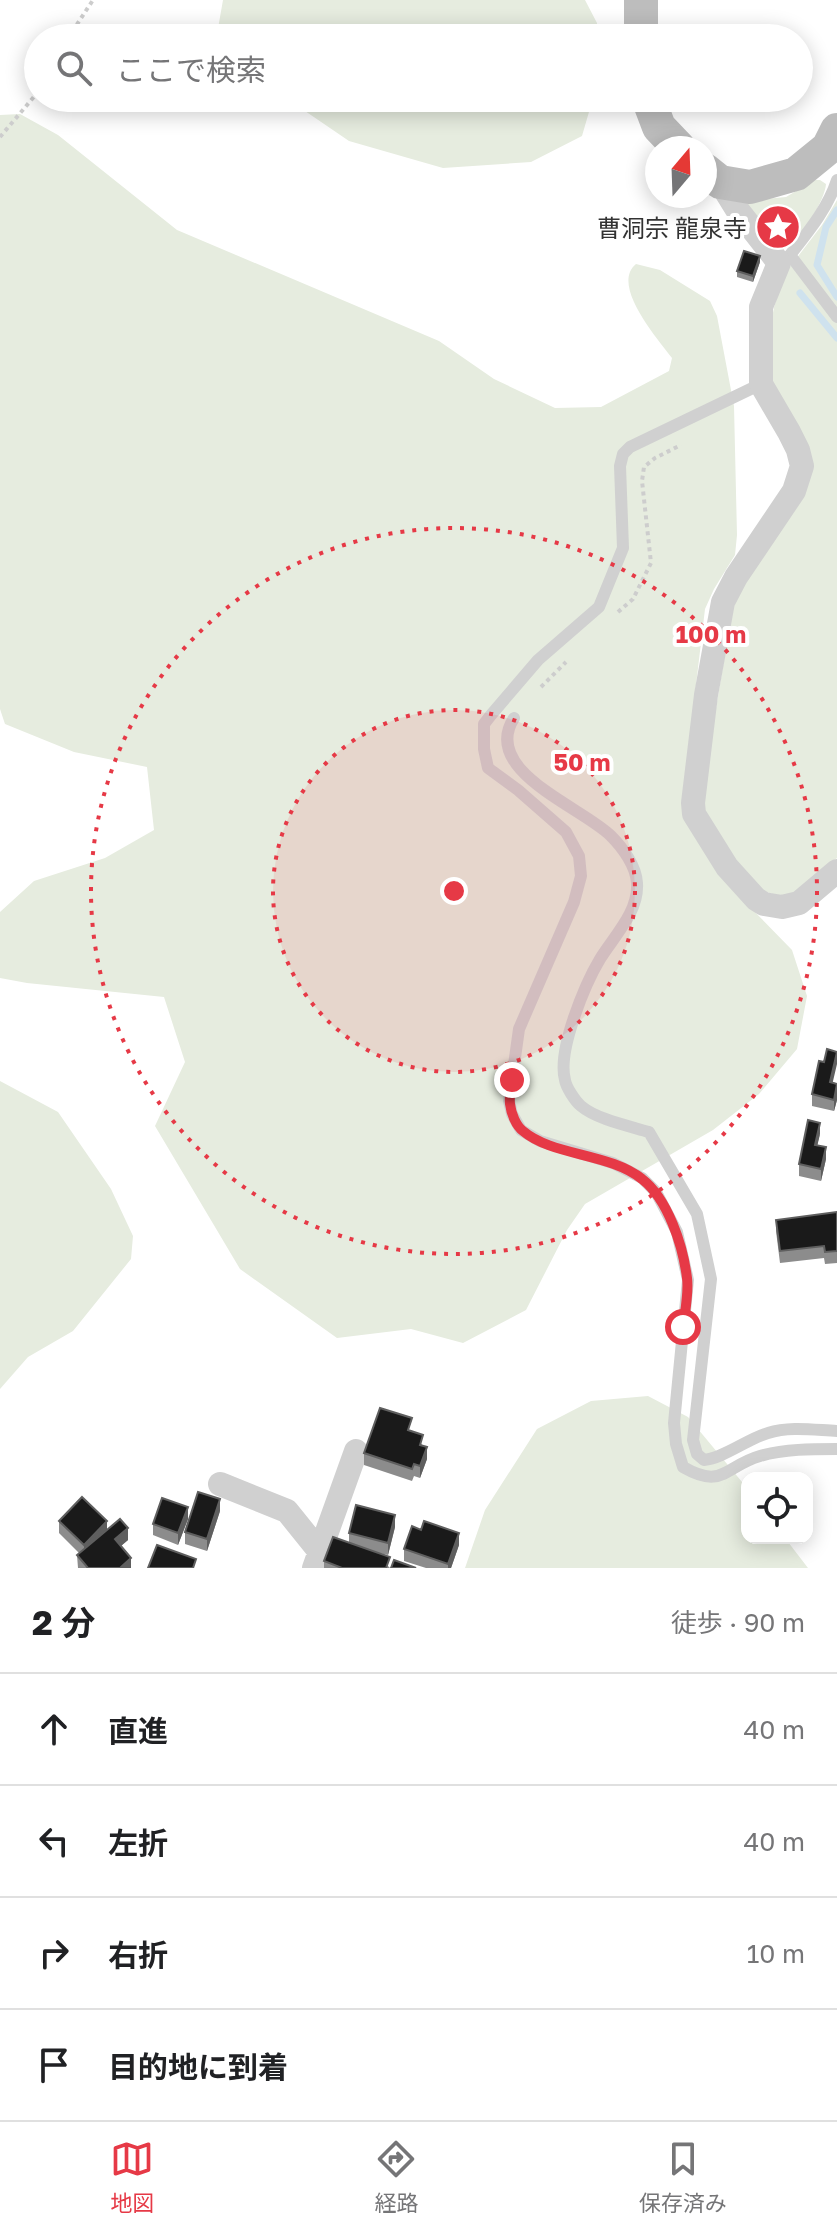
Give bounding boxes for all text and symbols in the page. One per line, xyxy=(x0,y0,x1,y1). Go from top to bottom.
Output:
search box xyxy=(24,24,813,112)
icon: search xyxy=(52,46,96,90)
text: ここで検索 xyxy=(116,52,266,88)
north arrow xyxy=(645,136,717,208)
place icon: 曹洞宗 龍泉寺 xyxy=(754,203,802,251)
place label: 曹洞宗 龍泉寺 xyxy=(597,213,747,242)
text: 100 m xyxy=(676,619,746,648)
text: 50 m xyxy=(553,747,611,776)
centre of rings xyxy=(440,877,468,905)
route end xyxy=(494,1062,530,1098)
route start xyxy=(665,1309,701,1345)
map controls xyxy=(741,1472,813,1544)
button: locate xyxy=(741,1472,813,1544)
text: 2 分 xyxy=(32,1602,95,1642)
text: 徒歩 · 90 m xyxy=(671,1607,805,1638)
icon: ahead xyxy=(32,1707,76,1751)
text: 直進 xyxy=(108,1713,168,1749)
text: 40 m xyxy=(744,1714,805,1745)
icon: left xyxy=(32,1819,76,1863)
text: 左折 xyxy=(108,1825,168,1861)
text: 40 m xyxy=(744,1826,805,1857)
icon: right xyxy=(32,1931,76,1975)
text: 右折 xyxy=(108,1937,168,1973)
text: 10 m xyxy=(747,1938,805,1969)
icon: arrive xyxy=(32,2043,76,2087)
text: 目的地に到着 xyxy=(108,2049,288,2085)
tab: 地図 xyxy=(110,2137,154,2217)
tab: 経路 xyxy=(374,2137,419,2217)
tab: 保存済み xyxy=(639,2137,727,2217)

